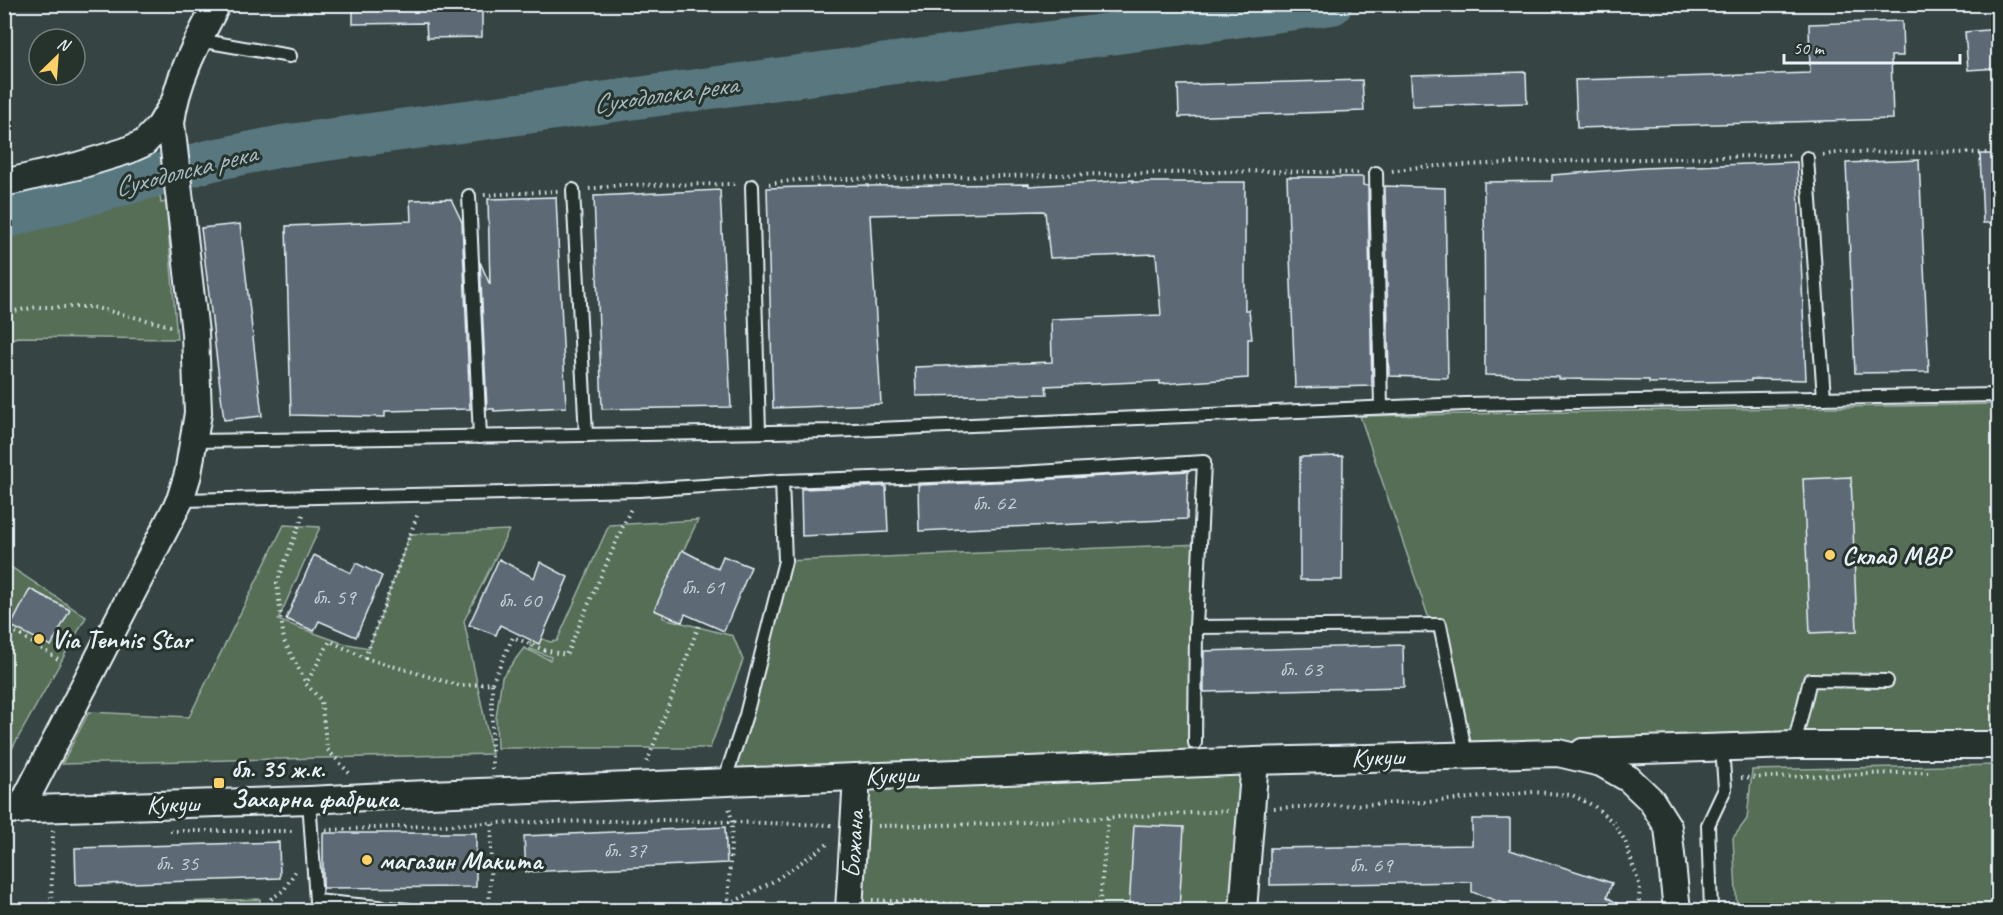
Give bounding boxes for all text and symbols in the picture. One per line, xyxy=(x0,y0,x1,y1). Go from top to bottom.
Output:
north arrow xyxy=(27,27,87,87)
scale bar xyxy=(1784,27,1960,65)
text: N xyxy=(54,33,74,57)
text: 50 m xyxy=(1793,37,1826,59)
water label: Суходолска река xyxy=(591,67,742,121)
water label: Суходолска река xyxy=(110,135,262,204)
house number: бл. 62 xyxy=(973,489,1017,517)
place label: Склад МВР xyxy=(1842,539,1954,572)
marker: Склад МВР xyxy=(1823,548,1837,562)
house number: бл. 61 xyxy=(682,573,725,601)
house number: бл. 59 xyxy=(313,583,357,611)
house number: бл. 60 xyxy=(499,586,543,614)
place label: Via Tennis Star xyxy=(51,623,194,656)
marker: Via Tennis Star xyxy=(32,632,46,646)
house number: бл. 63 xyxy=(1280,655,1324,683)
street label: Кукуш xyxy=(1351,740,1406,774)
place label: бл. 35 ж.к. Захарна фабрика xyxy=(231,752,401,815)
street label: Кукуш xyxy=(865,758,920,792)
marker: бл. 35 ж.к. Захарна фабрика xyxy=(212,776,226,790)
street label: Кукуш xyxy=(146,787,201,821)
street label: Божана xyxy=(834,807,872,879)
house number: бл. 37 xyxy=(604,836,647,864)
place label: магазин Макита xyxy=(379,844,545,877)
house number: бл. 35 xyxy=(156,849,199,877)
house number: бл. 69 xyxy=(1350,851,1394,879)
marker: магазин Макита xyxy=(360,853,374,867)

